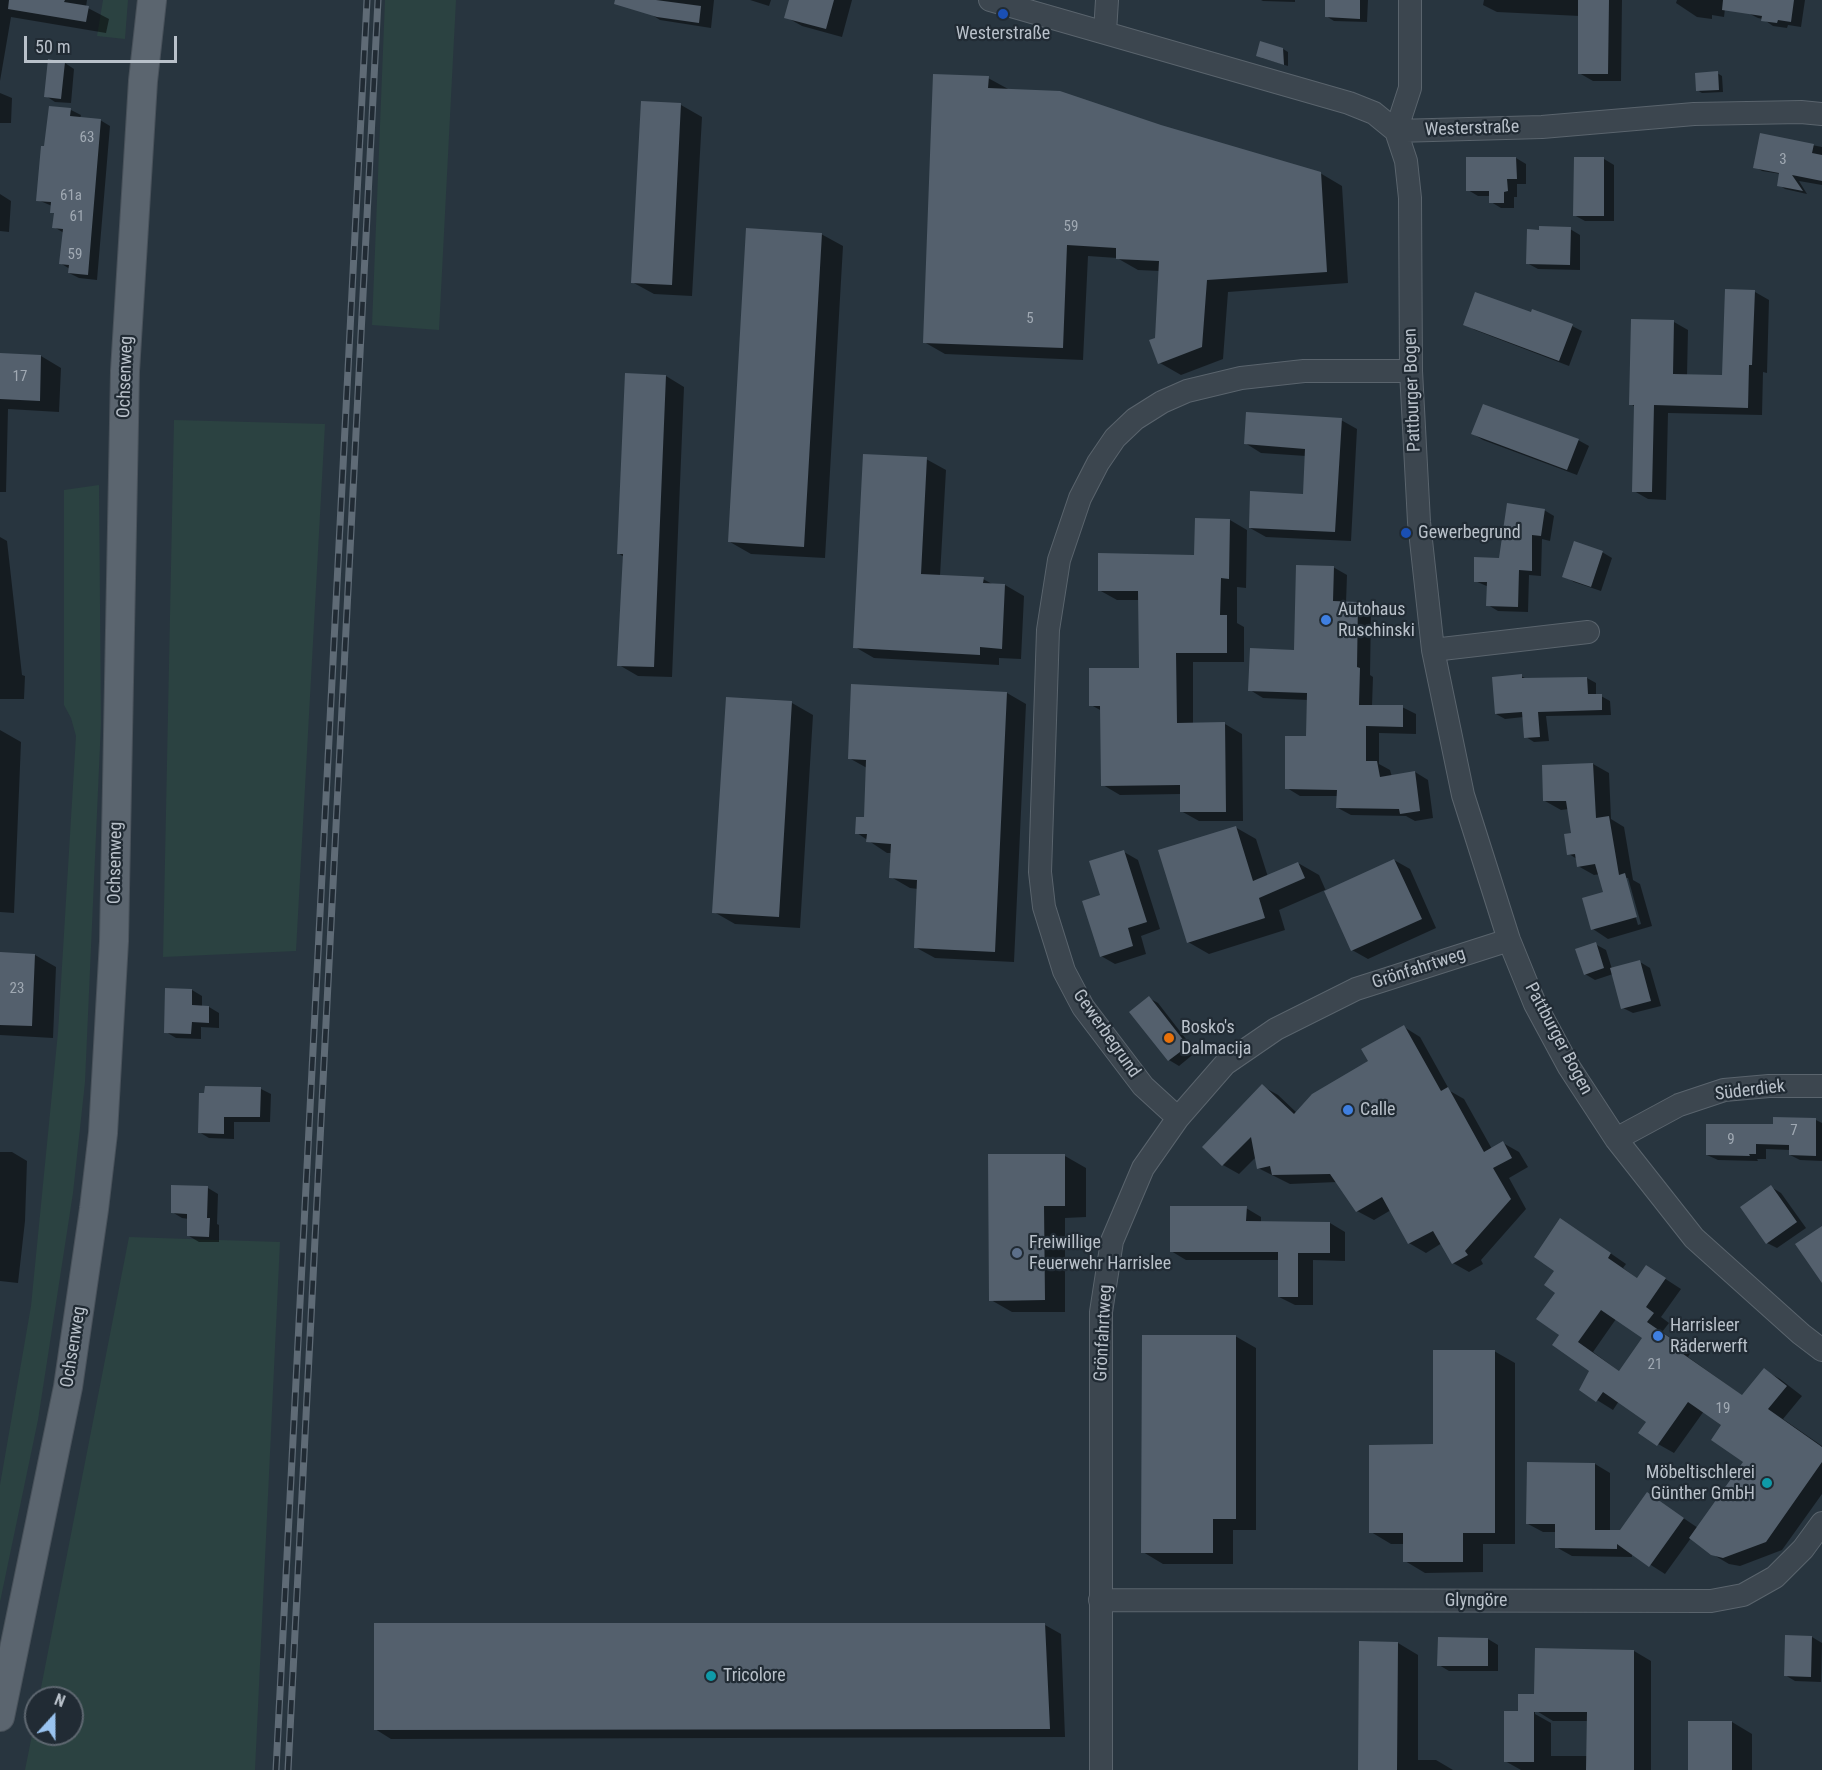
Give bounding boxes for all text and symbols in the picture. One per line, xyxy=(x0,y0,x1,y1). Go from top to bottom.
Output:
marker: Westerstraße xyxy=(996,7,1010,21)
place label: Westerstraße xyxy=(956,23,1050,45)
scale bar xyxy=(27,24,180,62)
text: 50 m xyxy=(35,36,70,57)
street label: Westerstraße xyxy=(1424,117,1520,141)
house number: 63 xyxy=(80,129,94,147)
house number: 3 xyxy=(1779,151,1787,169)
house number: 61a xyxy=(60,187,82,205)
house number: 61 xyxy=(70,208,84,226)
house number: 59 xyxy=(1064,218,1078,236)
house number: 59 xyxy=(68,246,82,264)
house number: 5 xyxy=(1026,310,1034,328)
street label: Pattburger Bogen xyxy=(1400,328,1426,452)
street label: Ochsenweg xyxy=(114,336,138,418)
house number: 17 xyxy=(13,368,27,386)
place label: Gewerbegrund xyxy=(1418,522,1521,544)
marker: Gewerbegrund xyxy=(1399,526,1413,540)
place label: Autohaus Ruschinski xyxy=(1338,599,1415,642)
marker: Autohaus Ruschinski xyxy=(1319,613,1333,627)
street label: Ochsenweg xyxy=(104,822,128,904)
street label: Grönfahrtweg xyxy=(1370,944,1468,994)
street label: Pattburger Bogen xyxy=(1519,979,1597,1099)
house number: 23 xyxy=(10,980,24,998)
street label: Gewerbegrund xyxy=(1068,986,1144,1082)
place label: Bosko's Dalmacija xyxy=(1181,1017,1251,1060)
marker: Bosko's Dalmacija xyxy=(1162,1031,1176,1045)
street label: Süderdiek xyxy=(1714,1076,1786,1106)
place label: Calle xyxy=(1360,1099,1396,1121)
marker: Calle xyxy=(1341,1103,1355,1117)
house number: 7 xyxy=(1790,1122,1798,1140)
house number: 9 xyxy=(1727,1131,1735,1149)
place label: Freiwillige Feuerwehr Harrislee xyxy=(1029,1232,1171,1274)
marker: Freiwillige Feuerwehr Harrislee xyxy=(1010,1246,1024,1260)
street label: Grönfahrtweg xyxy=(1091,1284,1117,1382)
street label: Ochsenweg xyxy=(57,1305,91,1389)
place label: Harrisleer Räderwerft xyxy=(1670,1315,1748,1358)
marker: Harrisleer Räderwerft xyxy=(1651,1329,1665,1343)
house number: 21 xyxy=(1648,1356,1662,1374)
house number: 19 xyxy=(1716,1400,1730,1418)
place label: Möbeltischlerei Günther GmbH xyxy=(1646,1462,1755,1504)
marker: Möbeltischlerei Günther GmbH xyxy=(1760,1476,1774,1490)
street label: Glyngöre xyxy=(1445,1590,1507,1612)
place label: Tricolore xyxy=(723,1665,786,1687)
marker: Tricolore xyxy=(704,1669,718,1683)
north arrow xyxy=(24,1686,84,1746)
text: N xyxy=(52,1690,68,1711)

